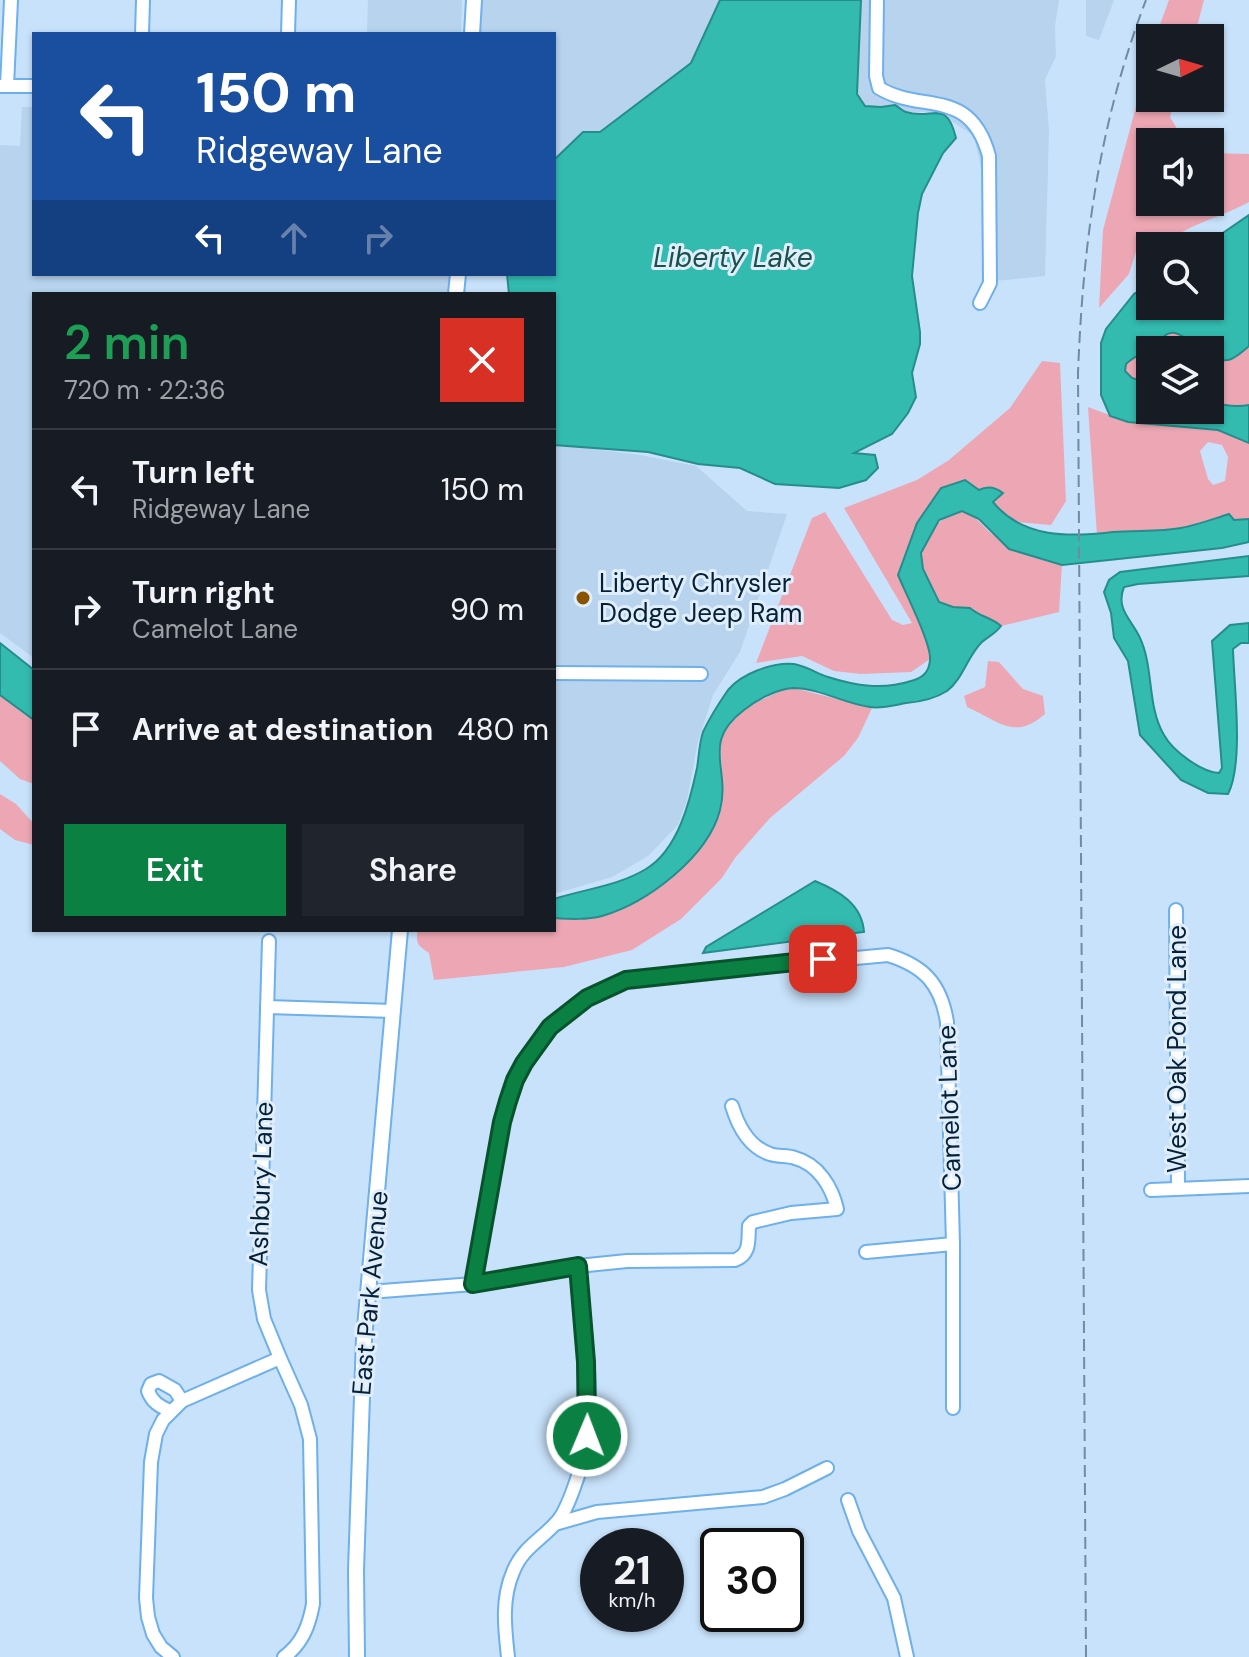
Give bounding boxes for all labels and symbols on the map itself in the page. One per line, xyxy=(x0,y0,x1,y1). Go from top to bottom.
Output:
north arrow xyxy=(1136,24,1224,112)
water label: Liberty Lake xyxy=(653,239,813,276)
place label: Liberty Chrysler Dodge Jeep Ram xyxy=(599,566,802,630)
marker: Liberty Chrysler Dodge Jeep Ram xyxy=(574,589,592,607)
pin xyxy=(789,925,857,993)
street label: West Oak Pond Lane xyxy=(1160,925,1194,1173)
street label: Camelot Lane xyxy=(929,1024,969,1192)
street label: Ashbury Lane xyxy=(241,1101,281,1267)
street label: East Park Avenue xyxy=(344,1189,396,1397)
position arrow xyxy=(545,1394,629,1478)
speed limit sign: 30 xyxy=(700,1528,804,1632)

